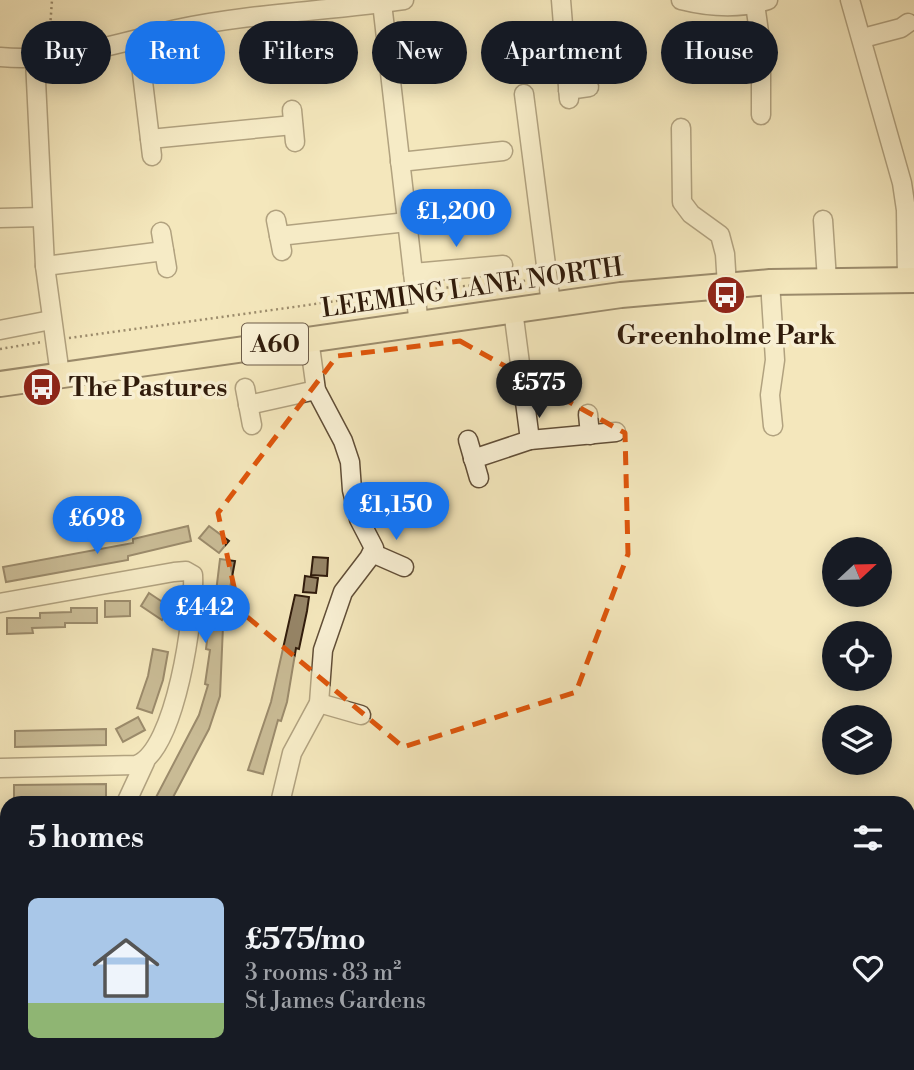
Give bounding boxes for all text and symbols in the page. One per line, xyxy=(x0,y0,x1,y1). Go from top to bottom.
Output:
chip: Buy xyxy=(21,21,111,84)
chip: Rent xyxy=(125,21,225,84)
chip: Filters xyxy=(239,21,358,84)
chip: New xyxy=(372,21,467,84)
chip: Apartment xyxy=(481,21,647,84)
chip: House xyxy=(661,21,778,84)
pin: £1,200 xyxy=(399,190,513,249)
text: £1,200 xyxy=(416,198,496,226)
street label: LEEMING LANE NORTH xyxy=(319,251,625,325)
bus stop icon: Greenholme Park xyxy=(705,274,747,316)
place label: Greenholme Park xyxy=(617,320,836,352)
road number: A60 xyxy=(242,324,308,365)
pin: £575 xyxy=(498,360,580,420)
bus stop icon: The Pastures xyxy=(21,366,63,408)
text: £575 xyxy=(512,369,566,397)
place label: The Pastures xyxy=(69,372,227,404)
pin: £1,150 xyxy=(339,482,453,542)
text: £1,150 xyxy=(359,491,433,519)
pin: £698 xyxy=(56,496,138,556)
text: £698 xyxy=(69,505,125,533)
north arrow xyxy=(822,537,892,607)
map controls xyxy=(822,537,892,775)
pin: £442 xyxy=(164,586,246,645)
text: £442 xyxy=(176,594,234,622)
button: locate xyxy=(822,621,892,691)
button: layers xyxy=(822,705,892,775)
text: 5 homes xyxy=(28,819,144,857)
icon: filters xyxy=(849,819,887,857)
text: £575/mo xyxy=(245,921,366,959)
icon: home xyxy=(84,926,168,1010)
icon: heart xyxy=(849,949,887,987)
text: 3 rooms · 83 m² xyxy=(245,959,401,987)
text: St James Gardens xyxy=(245,987,426,1015)

